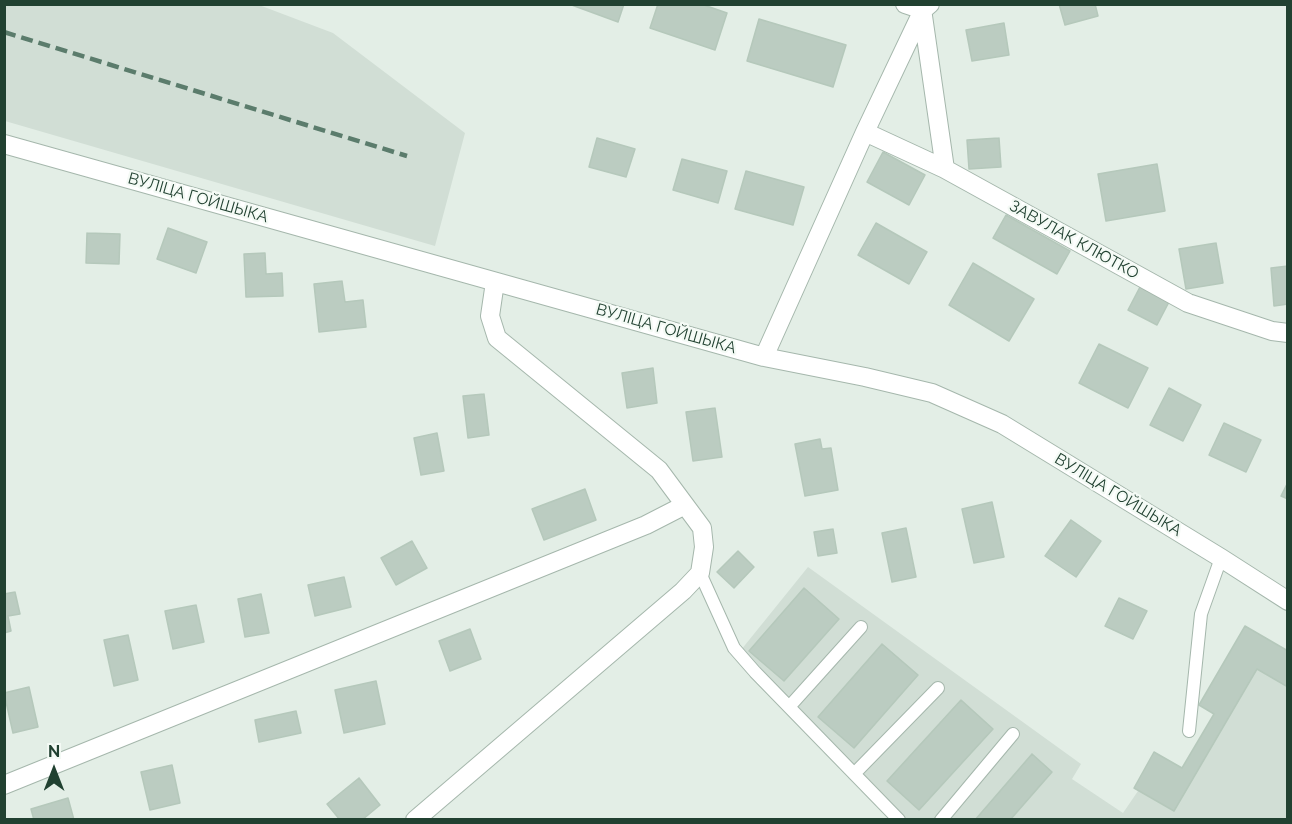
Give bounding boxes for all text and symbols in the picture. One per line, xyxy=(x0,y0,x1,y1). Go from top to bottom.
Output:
street label: ВУЛІЦА ГОЙШЫКА xyxy=(126,169,270,227)
street label: ЗАВУЛАК КЛЮТКО xyxy=(1006,197,1142,283)
street label: ВУЛІЦА ГОЙШЫКА xyxy=(594,300,738,358)
street label: ВУЛІЦА ГОЙШЫКА xyxy=(1051,449,1185,541)
north arrow xyxy=(24,740,84,800)
text: N xyxy=(48,742,60,761)

